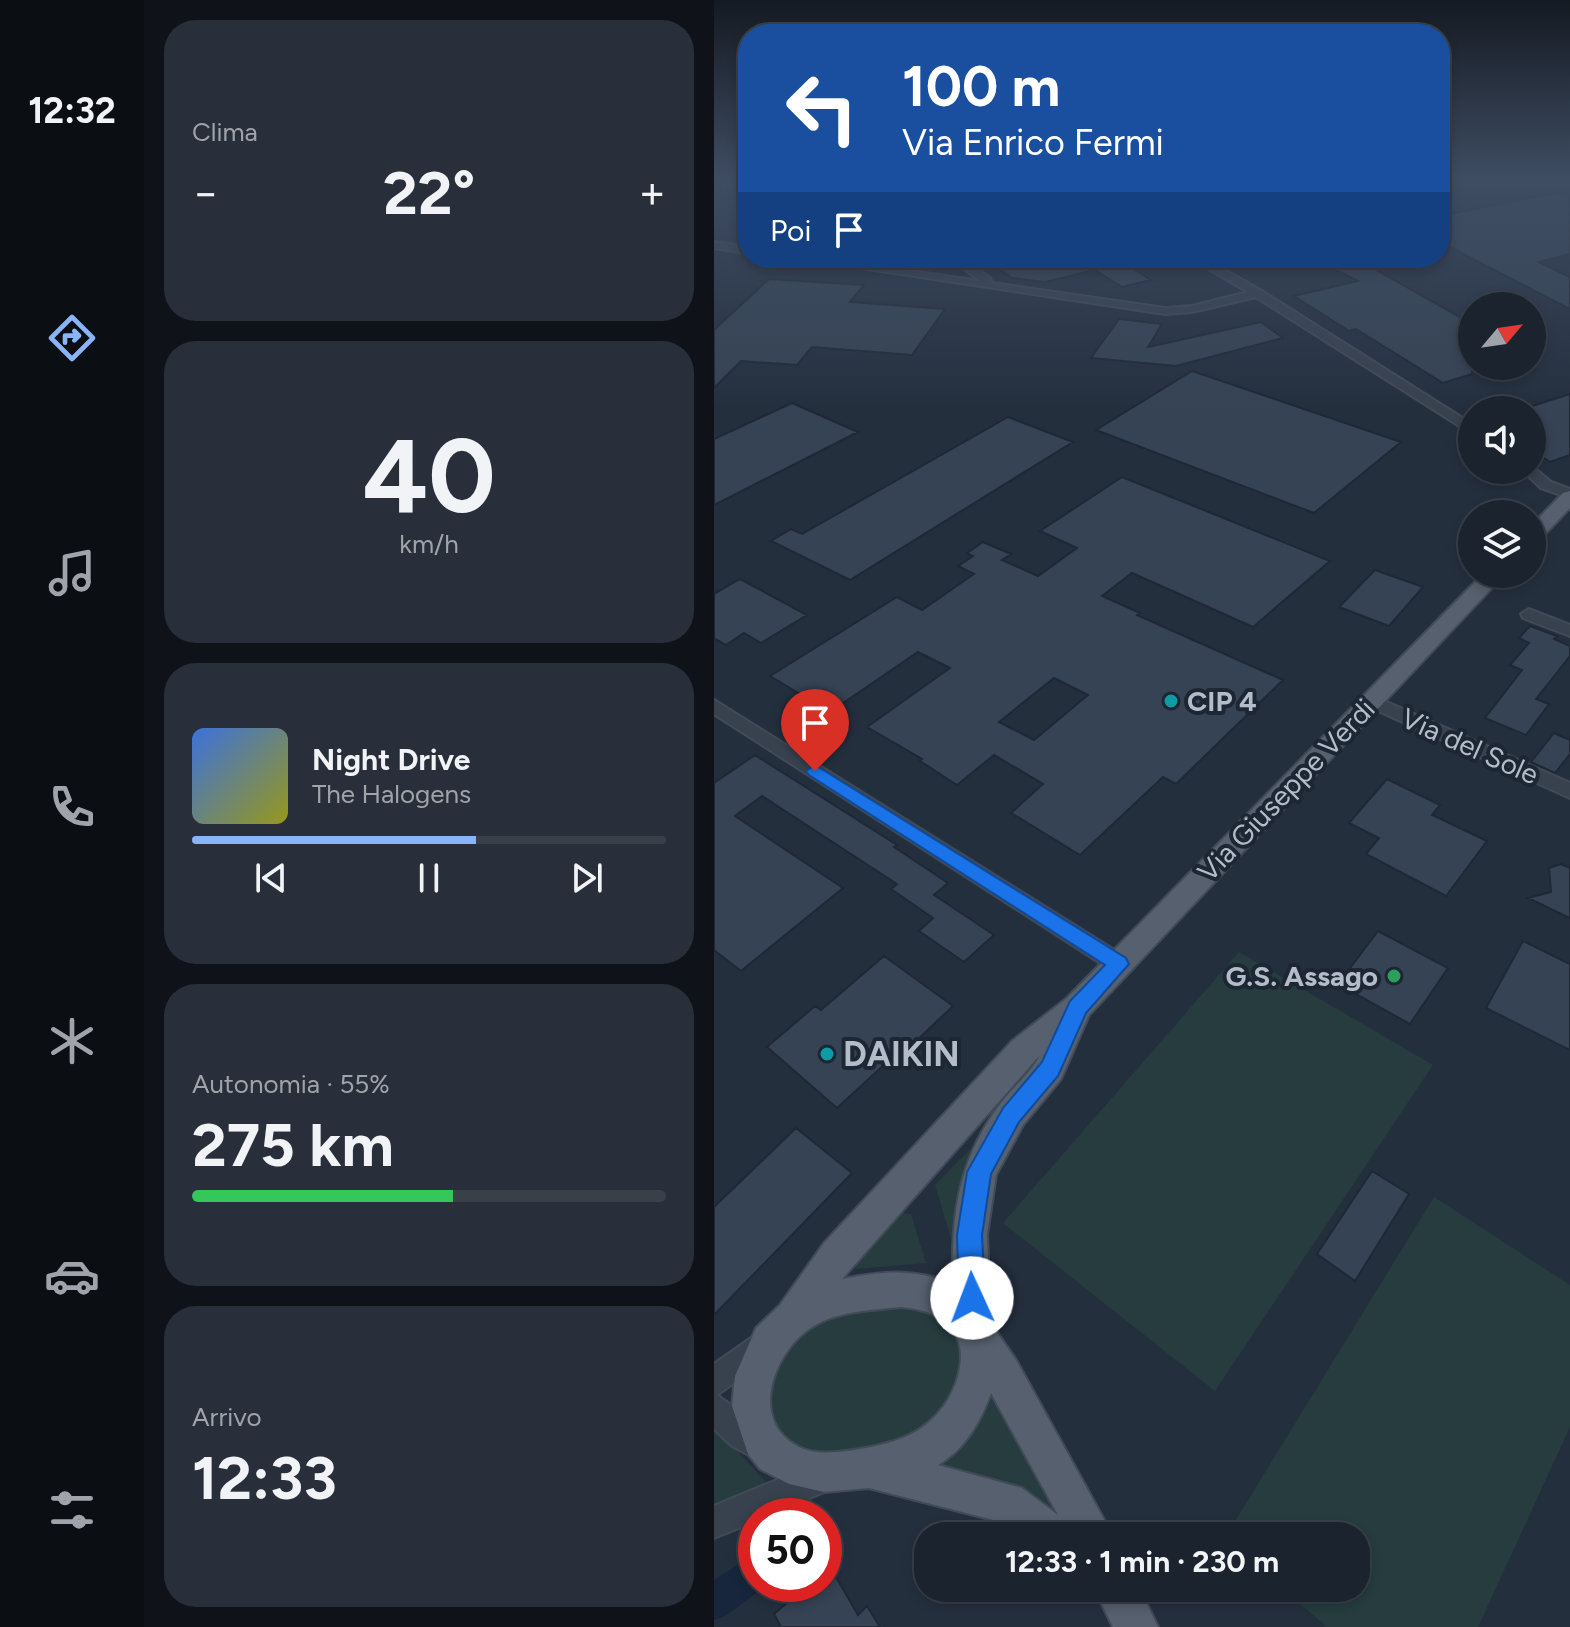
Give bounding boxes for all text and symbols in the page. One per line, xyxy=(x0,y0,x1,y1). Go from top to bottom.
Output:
text: 100 m xyxy=(902,53,1060,120)
icon: left xyxy=(770,56,874,160)
text: 12:32 xyxy=(28,89,116,132)
text: Clima xyxy=(192,116,258,148)
text: Via Enrico Fermi xyxy=(902,121,1164,164)
text: 22° xyxy=(383,157,475,229)
text: − xyxy=(192,166,219,219)
text: + xyxy=(639,166,666,219)
icon: arrive xyxy=(827,208,871,252)
text: Poi xyxy=(770,212,811,249)
north arrow xyxy=(1458,292,1546,380)
map controls xyxy=(1458,292,1546,588)
icon: directions xyxy=(44,310,100,366)
button: sound xyxy=(1458,396,1546,484)
text: 40 xyxy=(362,413,496,538)
button: layers xyxy=(1458,500,1546,588)
text: km/h xyxy=(399,528,459,560)
icon: music xyxy=(44,545,100,601)
place label: CIP 4 xyxy=(1187,684,1257,718)
pin xyxy=(781,689,849,771)
marker: CIP 4 xyxy=(1162,692,1180,710)
street label: Via Giuseppe Verdi xyxy=(1190,692,1382,888)
icon: arrive xyxy=(793,701,837,745)
street label: Via del Sole xyxy=(1396,701,1544,791)
text: Night Drive xyxy=(312,741,470,778)
text: The Halogens xyxy=(312,778,471,810)
icon: phone xyxy=(44,779,100,835)
icon: previous xyxy=(249,856,293,900)
icon: pause xyxy=(407,856,451,900)
icon: next xyxy=(565,856,609,900)
place label: G.S. Assago xyxy=(1226,959,1378,993)
marker: G.S. Assago xyxy=(1385,967,1403,985)
icon: climate xyxy=(44,1013,100,1069)
place label: DAIKIN xyxy=(843,1034,960,1075)
marker: DAIKIN xyxy=(818,1045,836,1063)
text: Autonomia · 55% xyxy=(192,1068,390,1100)
text: 275 km xyxy=(192,1109,394,1181)
icon: car xyxy=(44,1248,100,1304)
position arrow xyxy=(930,1256,1014,1340)
text: Arrivo xyxy=(192,1401,262,1433)
text: 12:33 xyxy=(192,1442,337,1514)
icon: filters xyxy=(44,1482,100,1538)
speed limit sign: 50 xyxy=(738,1498,842,1602)
text: 12:33 · 1 min · 230 m xyxy=(1005,1543,1279,1580)

